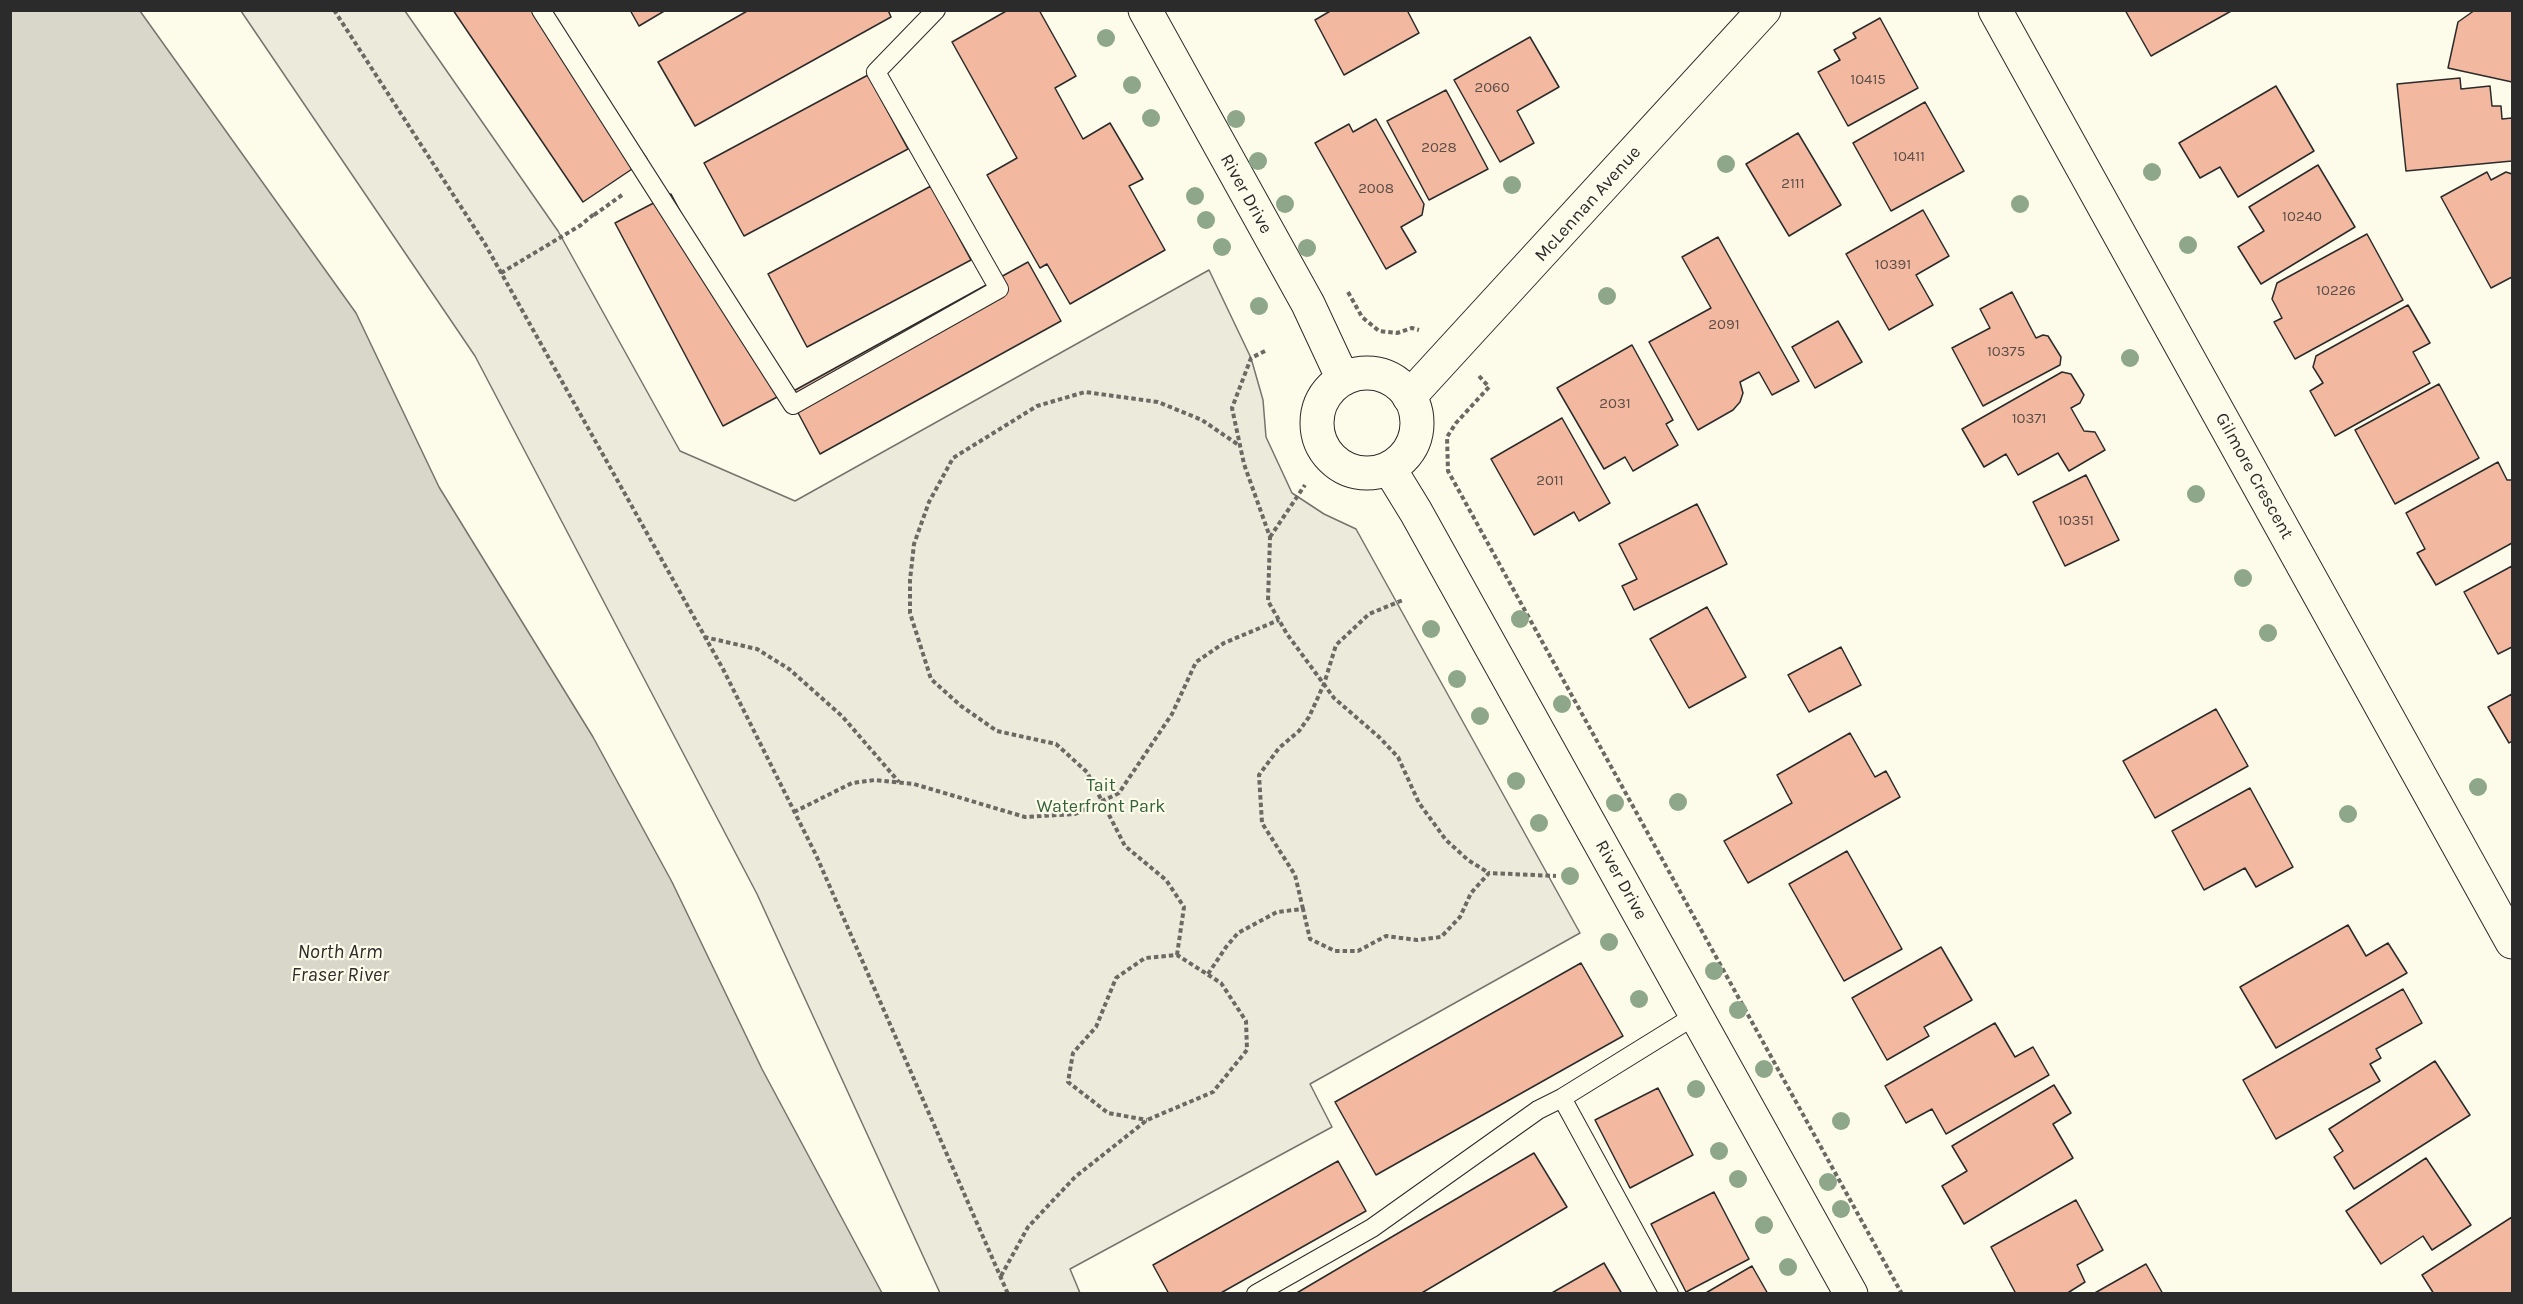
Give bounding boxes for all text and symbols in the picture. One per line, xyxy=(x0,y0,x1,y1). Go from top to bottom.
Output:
house number: 10415 xyxy=(1850,71,1886,89)
house number: 2060 xyxy=(1474,79,1510,97)
house number: 2028 xyxy=(1421,139,1457,157)
street label: McLennan Avenue xyxy=(1530,142,1646,266)
house number: 10411 xyxy=(1893,148,1925,166)
street label: River Drive xyxy=(1215,151,1277,237)
house number: 2111 xyxy=(1781,175,1805,193)
house number: 2008 xyxy=(1358,180,1394,198)
house number: 10240 xyxy=(2282,208,2322,226)
house number: 10391 xyxy=(1875,256,1911,274)
house number: 10226 xyxy=(2316,282,2356,300)
house number: 2091 xyxy=(1708,316,1740,334)
house number: 10375 xyxy=(1987,343,2025,361)
house number: 2031 xyxy=(1599,395,1631,413)
street label: Gilmore Crescent xyxy=(2210,409,2298,543)
house number: 10371 xyxy=(2012,410,2046,428)
house number: 2011 xyxy=(1536,472,1564,490)
house number: 10351 xyxy=(2058,512,2094,530)
park label: Tait Waterfront Park xyxy=(1037,775,1165,818)
street label: River Drive xyxy=(1590,837,1652,923)
water label: North Arm Fraser River xyxy=(291,940,389,987)

